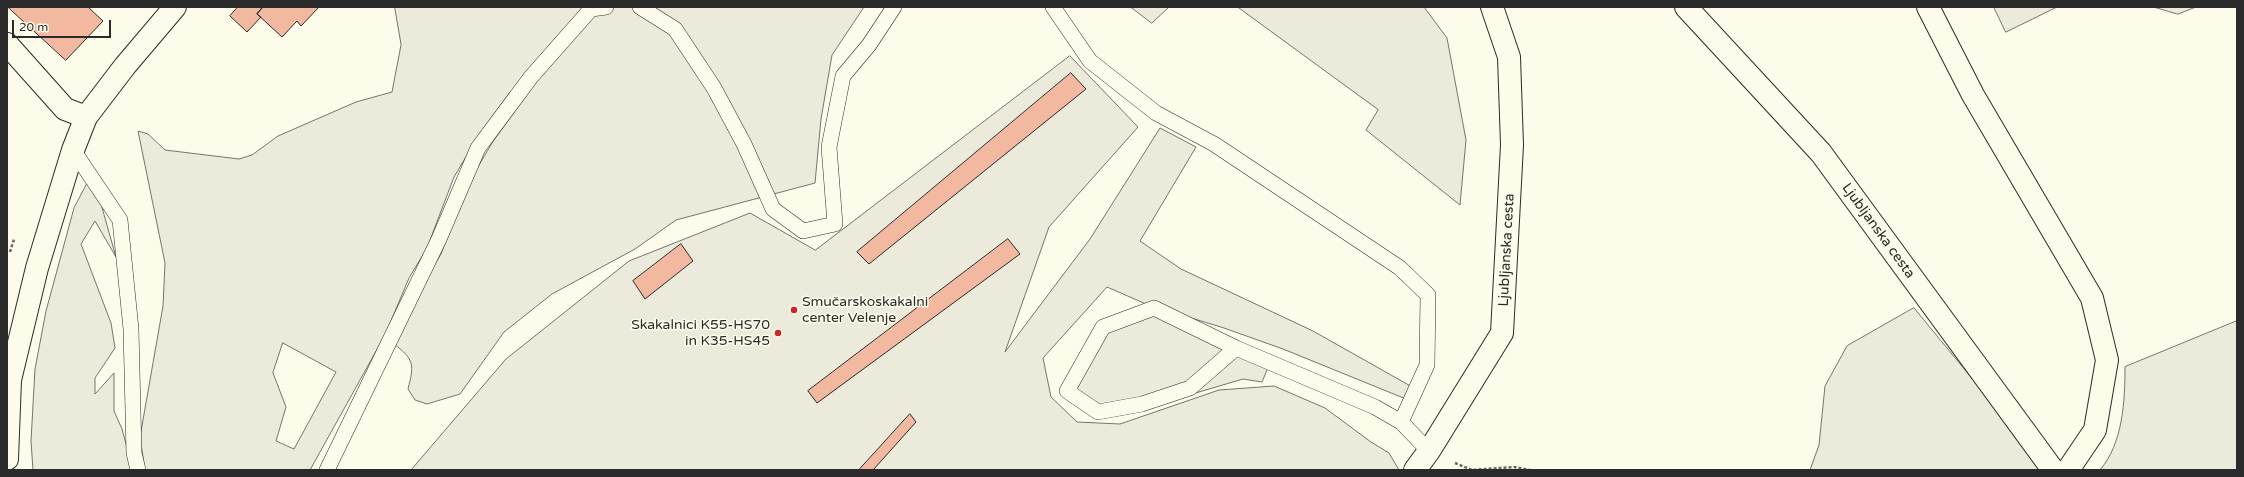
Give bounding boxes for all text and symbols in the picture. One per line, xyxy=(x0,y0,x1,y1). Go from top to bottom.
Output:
scale bar xyxy=(14,12,113,38)
text: 20 m xyxy=(19,20,48,34)
street label: Ljubljanska cesta xyxy=(1838,180,1918,282)
street label: Ljubljanska cesta xyxy=(1496,193,1518,307)
place label: Smučarskoskakalni center Velenje xyxy=(802,294,928,326)
marker: Smučarskoskakalni center Velenje xyxy=(789,305,799,315)
place label: Skakalnici K55-HS70 in K35-HS45 xyxy=(631,317,770,350)
marker: Skakalnici K55-HS70 in K35-HS45 xyxy=(773,328,783,338)

